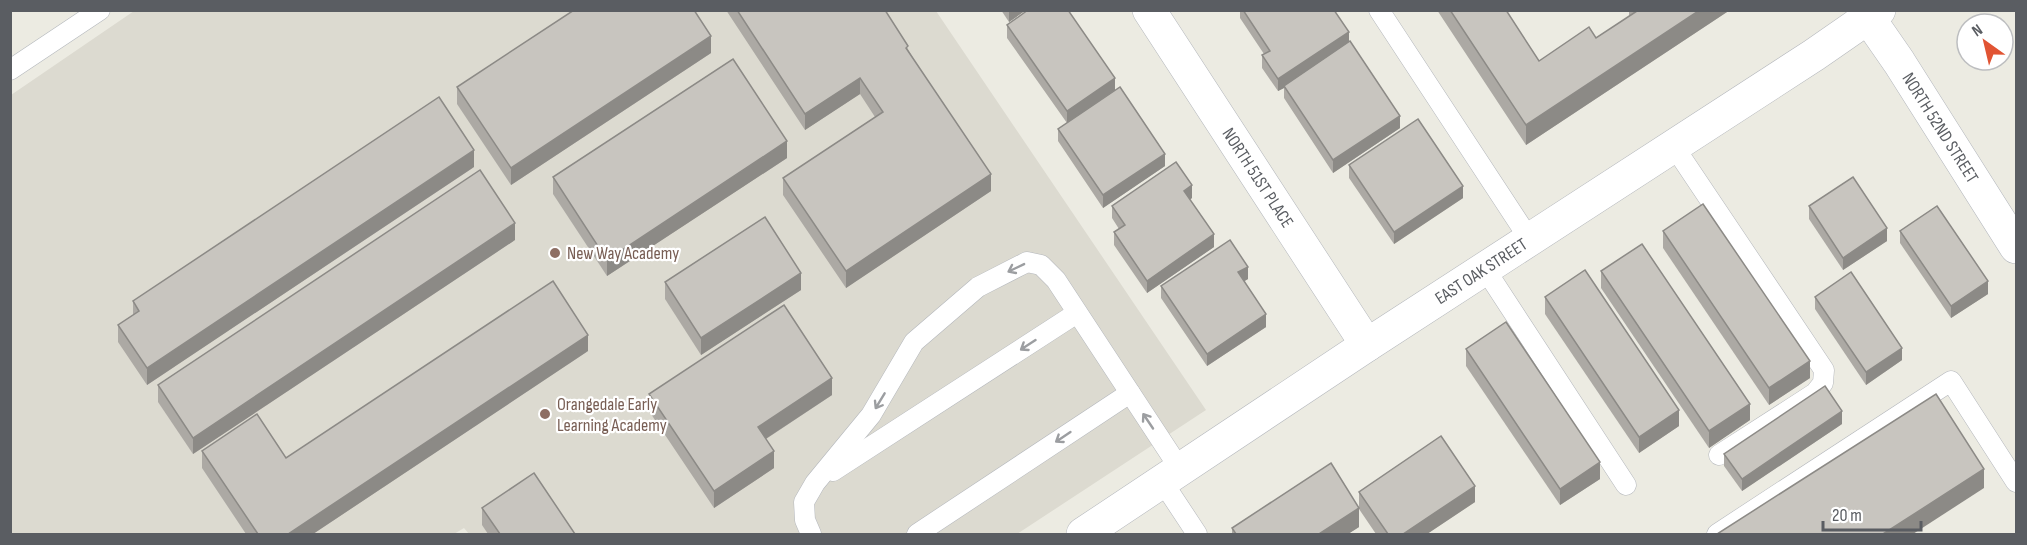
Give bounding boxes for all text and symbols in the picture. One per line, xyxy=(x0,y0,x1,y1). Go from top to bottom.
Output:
north arrow xyxy=(1955,12,2015,72)
text: N xyxy=(1969,21,1986,41)
street label: NORTH 52ND STREET xyxy=(1897,69,1983,187)
street label: NORTH 51ST PLACE xyxy=(1218,124,1298,232)
street label: EAST OAK STREET xyxy=(1431,234,1531,309)
place label: New Way Academy xyxy=(567,243,679,264)
marker: New Way Academy xyxy=(548,246,562,260)
one-way arrow xyxy=(1007,263,1025,274)
one-way arrow xyxy=(1020,339,1037,351)
one-way arrow xyxy=(873,392,885,409)
place label: Orangedale Early Learning Academy xyxy=(557,394,667,436)
marker: Orangedale Early Learning Academy xyxy=(538,407,552,421)
one-way arrow xyxy=(1142,413,1154,429)
one-way arrow xyxy=(1056,431,1072,443)
scale bar xyxy=(1823,494,1920,532)
text: 20 m xyxy=(1832,505,1862,526)

